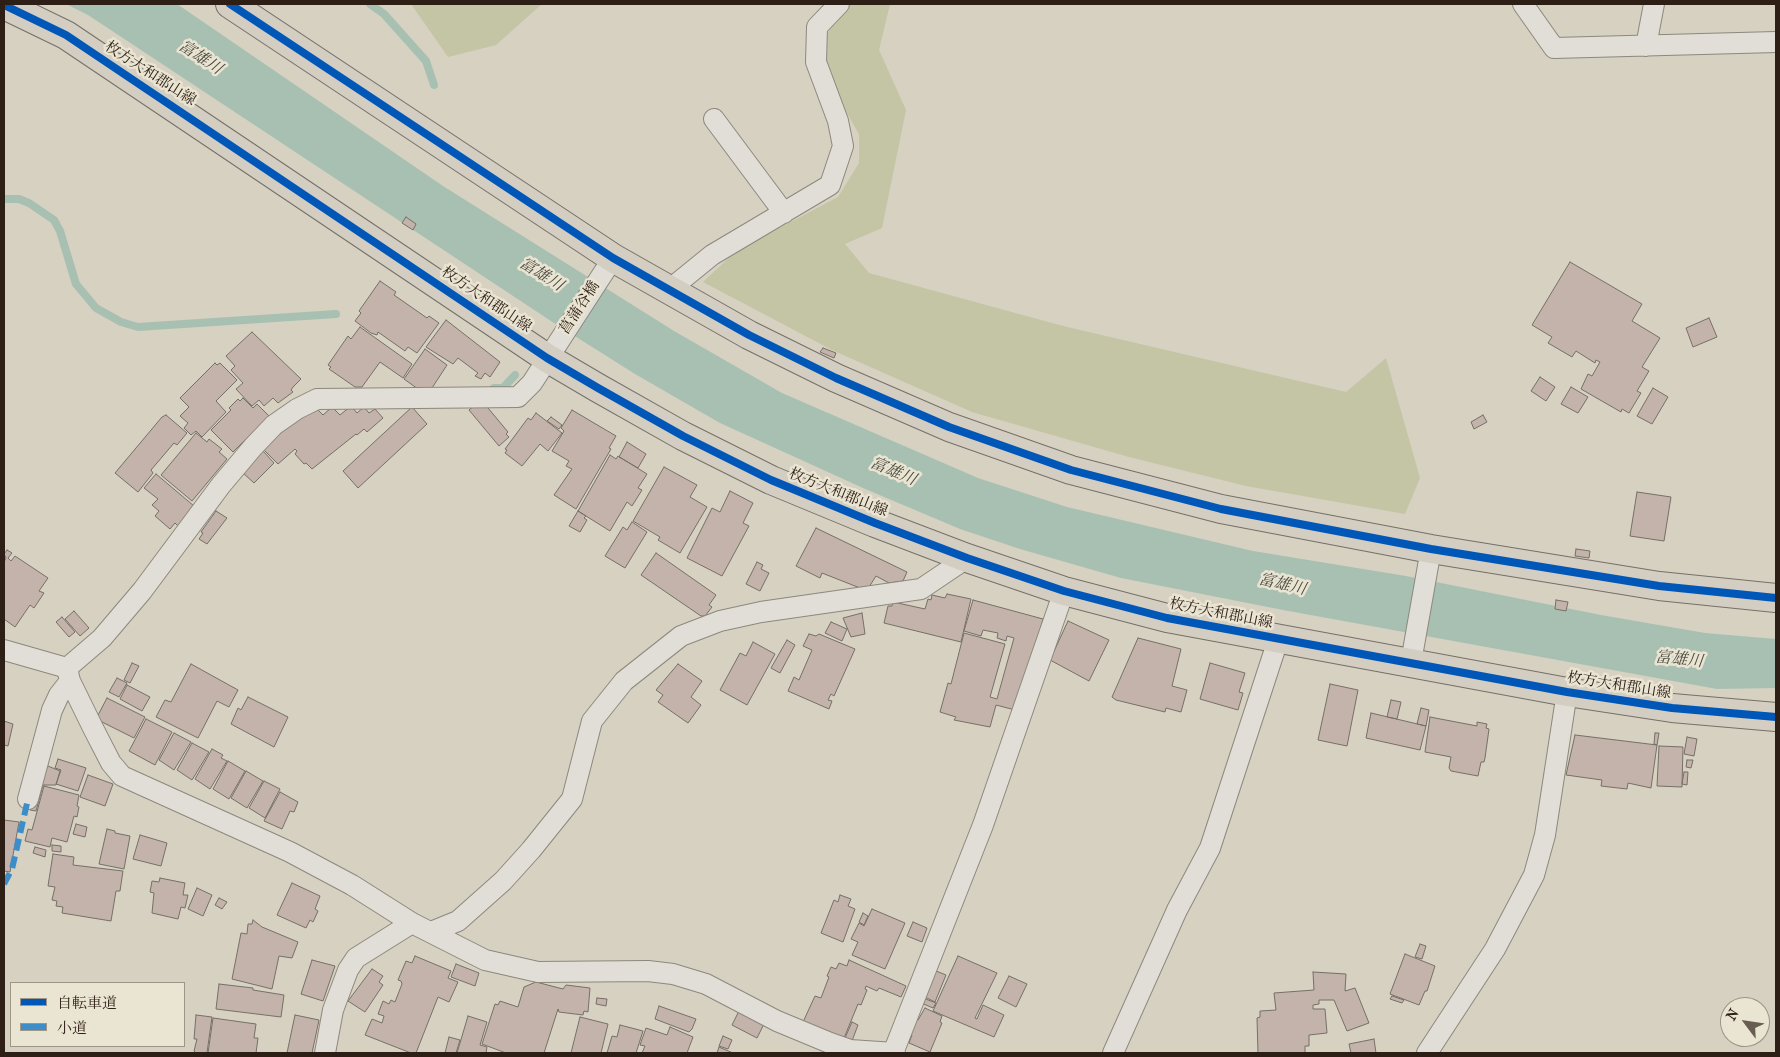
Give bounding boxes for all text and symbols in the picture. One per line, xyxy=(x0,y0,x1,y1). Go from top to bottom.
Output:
water label: 富雄川 xyxy=(175,37,225,79)
street label: 枚方大和郡山線 xyxy=(101,38,199,110)
water label: 富雄川 xyxy=(516,254,566,296)
street label: 枚方大和郡山線 xyxy=(437,263,535,337)
street label: 菖蒲谷橋 xyxy=(556,278,604,338)
water label: 富雄川 xyxy=(867,454,919,490)
street label: 枚方大和郡山線 xyxy=(786,465,890,521)
water label: 富雄川 xyxy=(1256,570,1308,600)
street label: 枚方大和郡山線 xyxy=(1168,595,1274,633)
water label: 富雄川 xyxy=(1654,648,1704,672)
street label: 枚方大和郡山線 xyxy=(1566,669,1672,703)
legend xyxy=(10,982,185,1047)
text: 自転車道 xyxy=(57,994,117,1012)
north arrow xyxy=(1720,997,1770,1047)
text: N xyxy=(1723,1006,1743,1023)
text: 小道 xyxy=(57,1019,87,1037)

